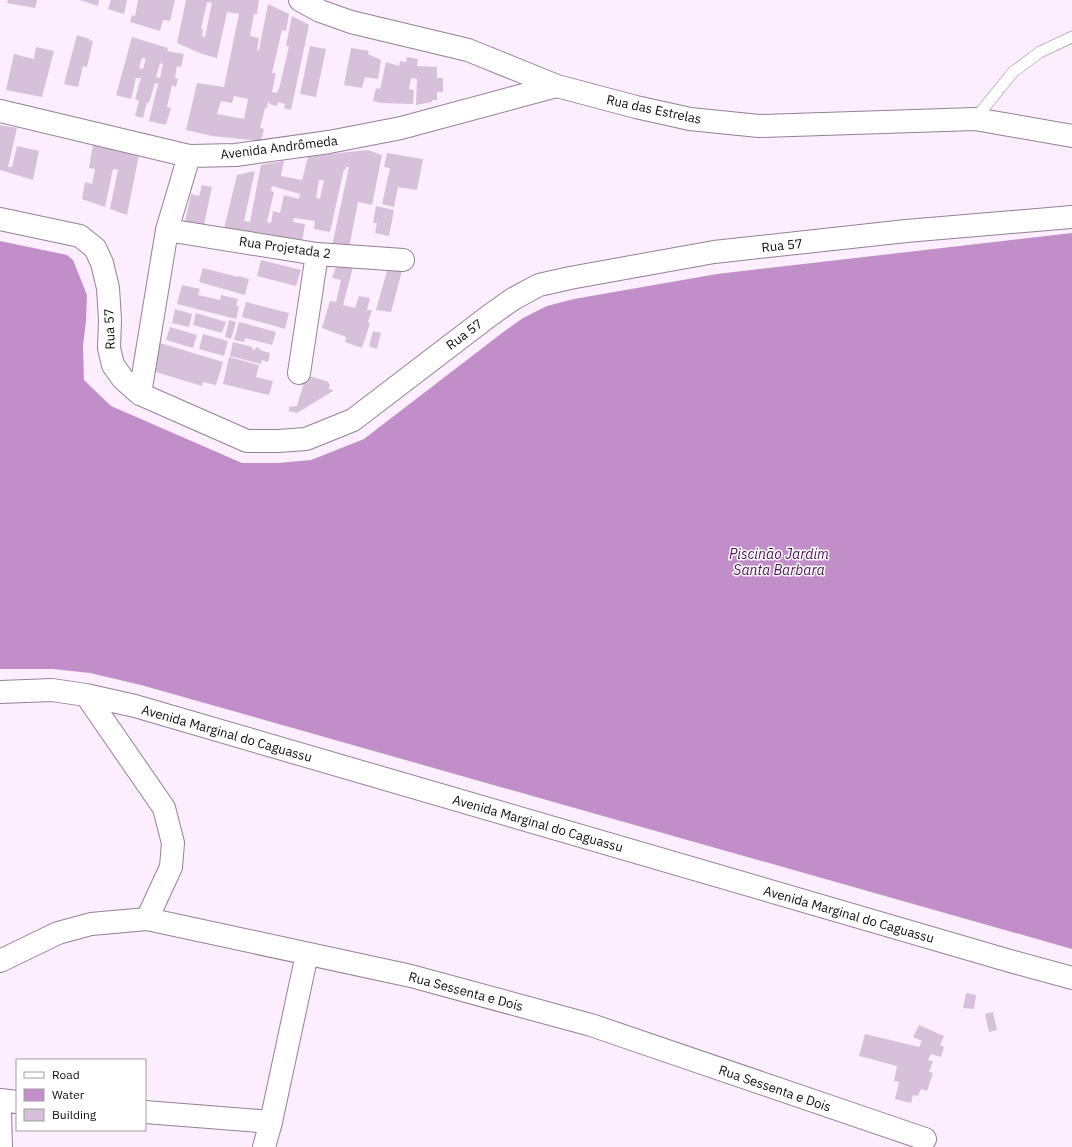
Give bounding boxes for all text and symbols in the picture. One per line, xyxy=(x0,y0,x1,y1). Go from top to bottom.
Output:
street label: Rua das Estrelas xyxy=(605,91,703,128)
street label: Avenida Andrômeda xyxy=(220,132,339,163)
street label: Rua Projetada 2 xyxy=(238,233,332,262)
street label: Rua 57 xyxy=(761,235,803,256)
street label: Rua 57 xyxy=(100,308,119,350)
street label: Rua 57 xyxy=(443,315,486,354)
water label: Piscinão Jardim Santa Barbara xyxy=(729,545,829,579)
street label: Avenida Marginal do Caguassu xyxy=(140,701,314,766)
street label: Avenida Marginal do Caguassu xyxy=(451,791,625,856)
street label: Avenida Marginal do Caguassu xyxy=(762,882,936,947)
street label: Rua Sessenta e Dois xyxy=(407,968,525,1015)
legend xyxy=(16,1059,146,1131)
street label: Rua Sessenta e Dois xyxy=(716,1061,833,1116)
text: Road xyxy=(52,1067,80,1082)
text: Water xyxy=(52,1087,85,1102)
text: Building xyxy=(52,1107,97,1122)

